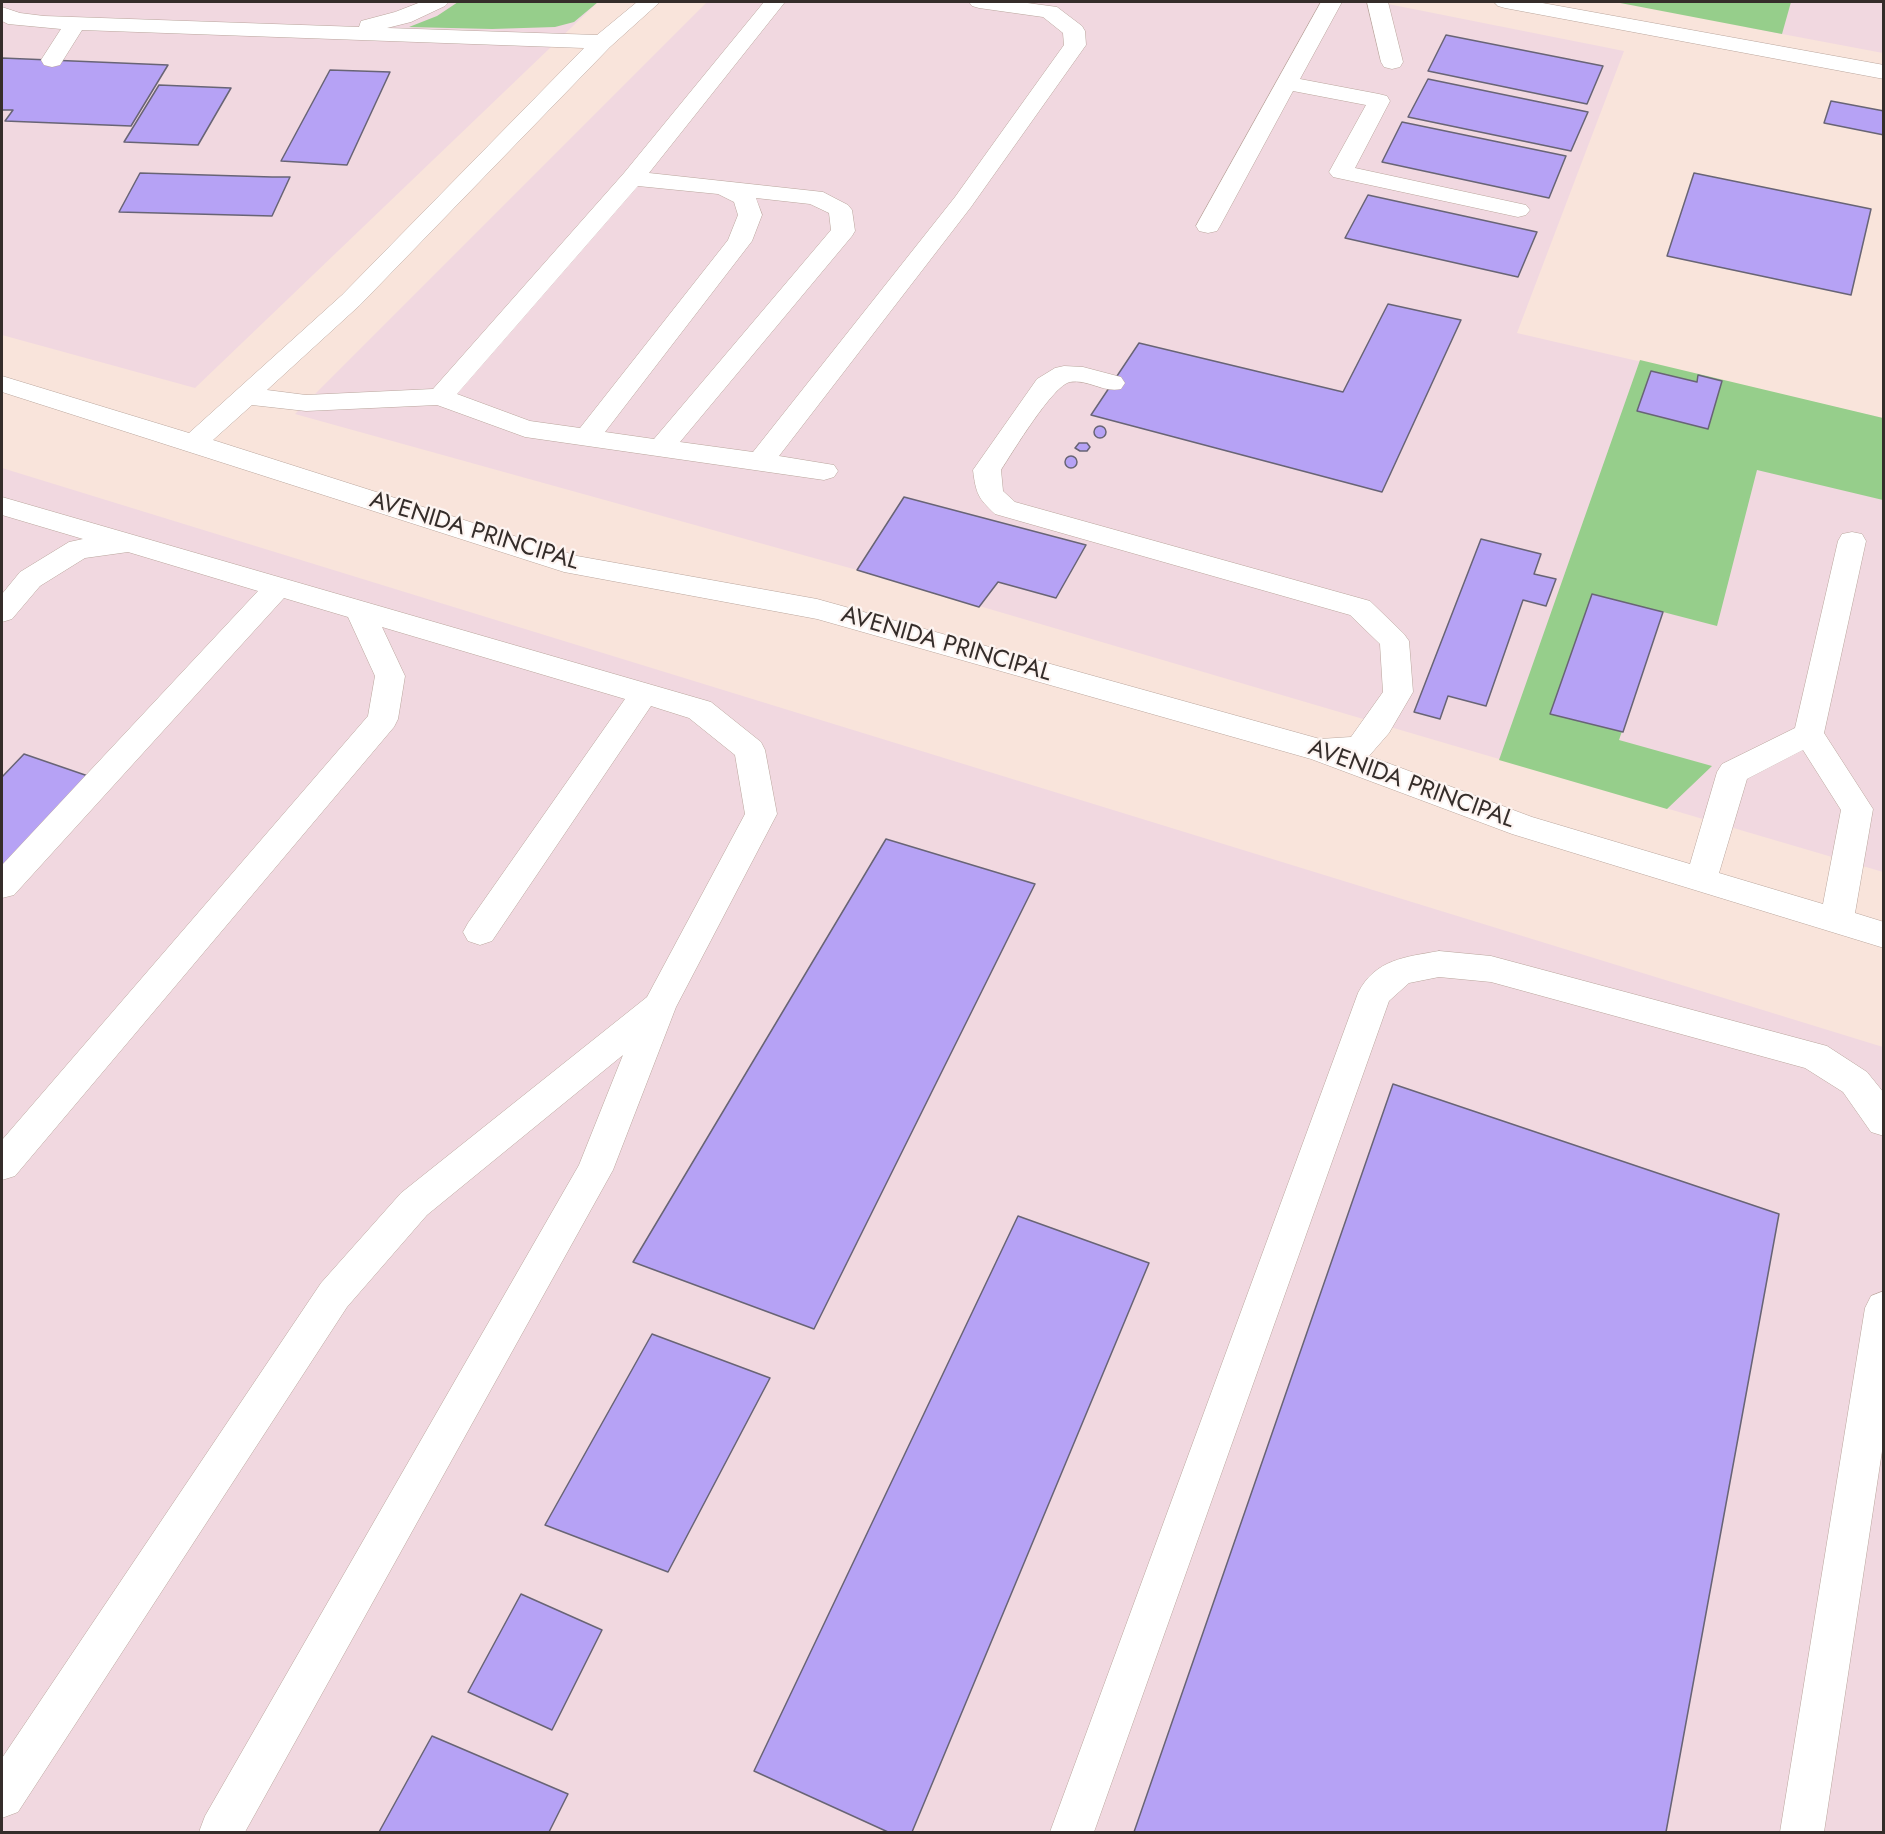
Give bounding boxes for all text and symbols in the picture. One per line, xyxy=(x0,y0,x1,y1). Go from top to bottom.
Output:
street label: AVENIDA PRINCIPAL xyxy=(366,486,582,578)
street label: AVENIDA PRINCIPAL xyxy=(838,601,1054,689)
street label: AVENIDA PRINCIPAL xyxy=(1304,734,1518,836)

